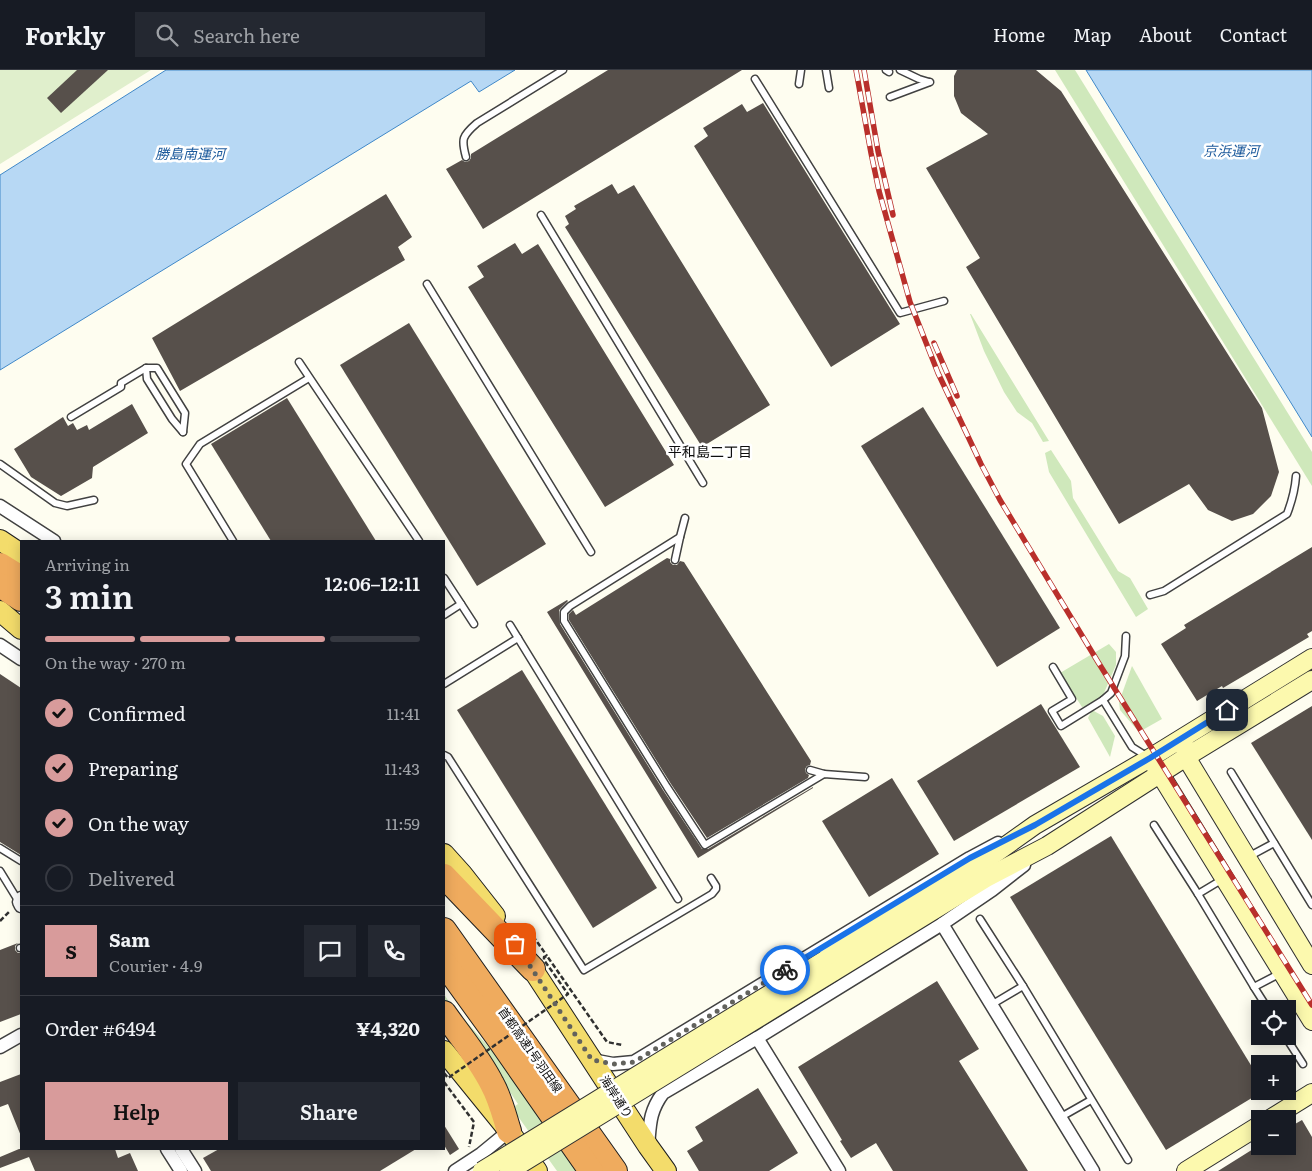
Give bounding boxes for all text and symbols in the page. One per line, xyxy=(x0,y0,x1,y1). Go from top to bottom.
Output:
search box xyxy=(135,12,485,57)
text: Forkly xyxy=(25,17,105,52)
icon: search xyxy=(153,21,181,49)
text: Search here xyxy=(193,21,300,49)
text: Home xyxy=(993,21,1045,48)
text: Map xyxy=(1073,21,1111,48)
text: About xyxy=(1139,21,1192,48)
text: Contact xyxy=(1220,21,1287,48)
water label: 京浜運河 xyxy=(1203,140,1262,160)
water label: 勝島南運河 xyxy=(155,143,228,163)
district label: 平和島二丁目 xyxy=(668,441,752,461)
text: Arriving in xyxy=(45,552,130,576)
text: 12:06–12:11 xyxy=(325,569,420,597)
text: 3 min xyxy=(45,571,134,619)
text: On the way · 270 m xyxy=(45,650,186,674)
pin xyxy=(1206,689,1248,731)
icon: home xyxy=(1213,696,1241,724)
icon: check xyxy=(45,699,73,727)
text: Confirmed xyxy=(88,699,186,727)
text: 11:41 xyxy=(387,701,420,725)
icon: check xyxy=(45,754,73,782)
text: Preparing xyxy=(88,754,178,782)
text: 11:43 xyxy=(384,756,420,780)
icon: check xyxy=(45,809,73,837)
text: On the way xyxy=(88,809,189,837)
text: 11:59 xyxy=(385,811,420,835)
text: Delivered xyxy=(88,864,175,892)
pin xyxy=(494,923,536,965)
text: Sam xyxy=(109,925,150,953)
button: chat xyxy=(304,925,356,977)
button: phone xyxy=(368,925,420,977)
icon: bag xyxy=(501,930,529,958)
text: S xyxy=(65,937,77,965)
courier xyxy=(760,945,810,995)
text: Courier · 4.9 xyxy=(109,953,202,977)
icon: bike xyxy=(771,956,799,984)
map controls xyxy=(1251,1000,1296,1155)
button: locate xyxy=(1251,1000,1296,1045)
street label: 首都高速1号羽田線 xyxy=(495,1003,567,1096)
text: Order #6494 xyxy=(45,1014,156,1042)
text: ¥4,320 xyxy=(356,1014,420,1042)
button: + xyxy=(1251,1055,1296,1100)
street label: 海岸通り xyxy=(596,1071,637,1121)
button: Help xyxy=(45,1082,228,1140)
button: Share xyxy=(238,1082,420,1140)
button: − xyxy=(1251,1110,1296,1155)

